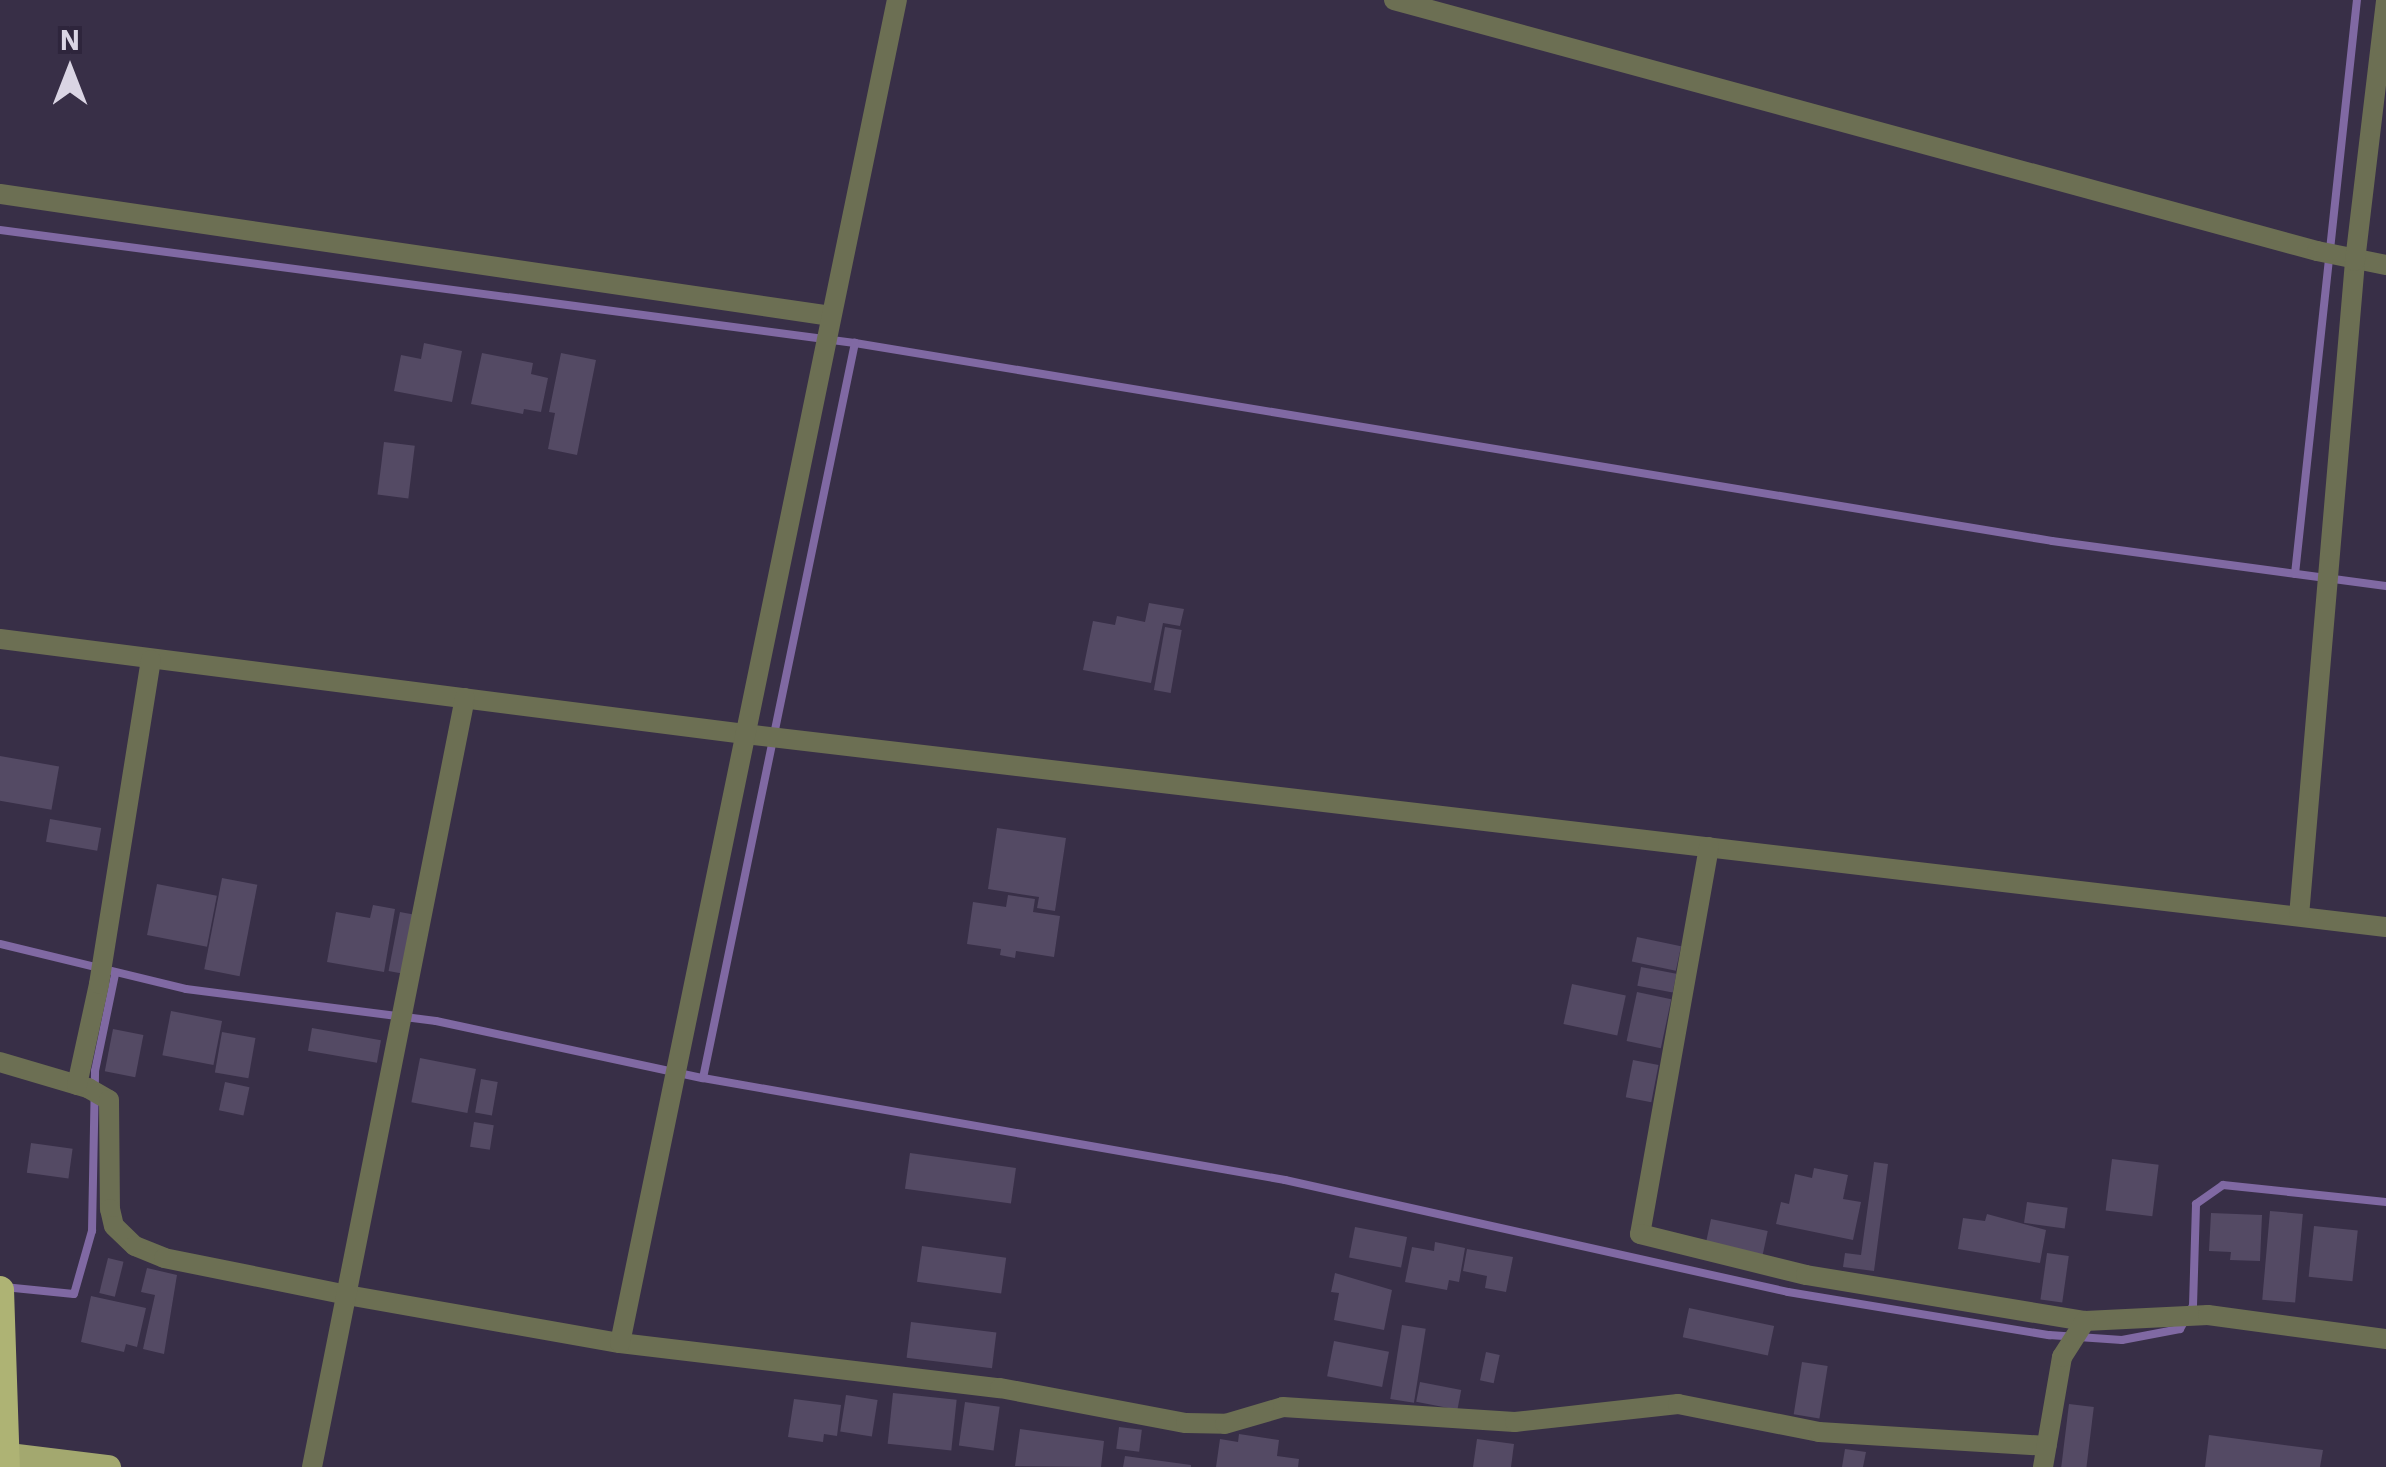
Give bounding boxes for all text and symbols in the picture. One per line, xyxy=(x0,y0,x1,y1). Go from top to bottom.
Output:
north arrow xyxy=(20,20,120,120)
text: N xyxy=(60,21,80,58)

